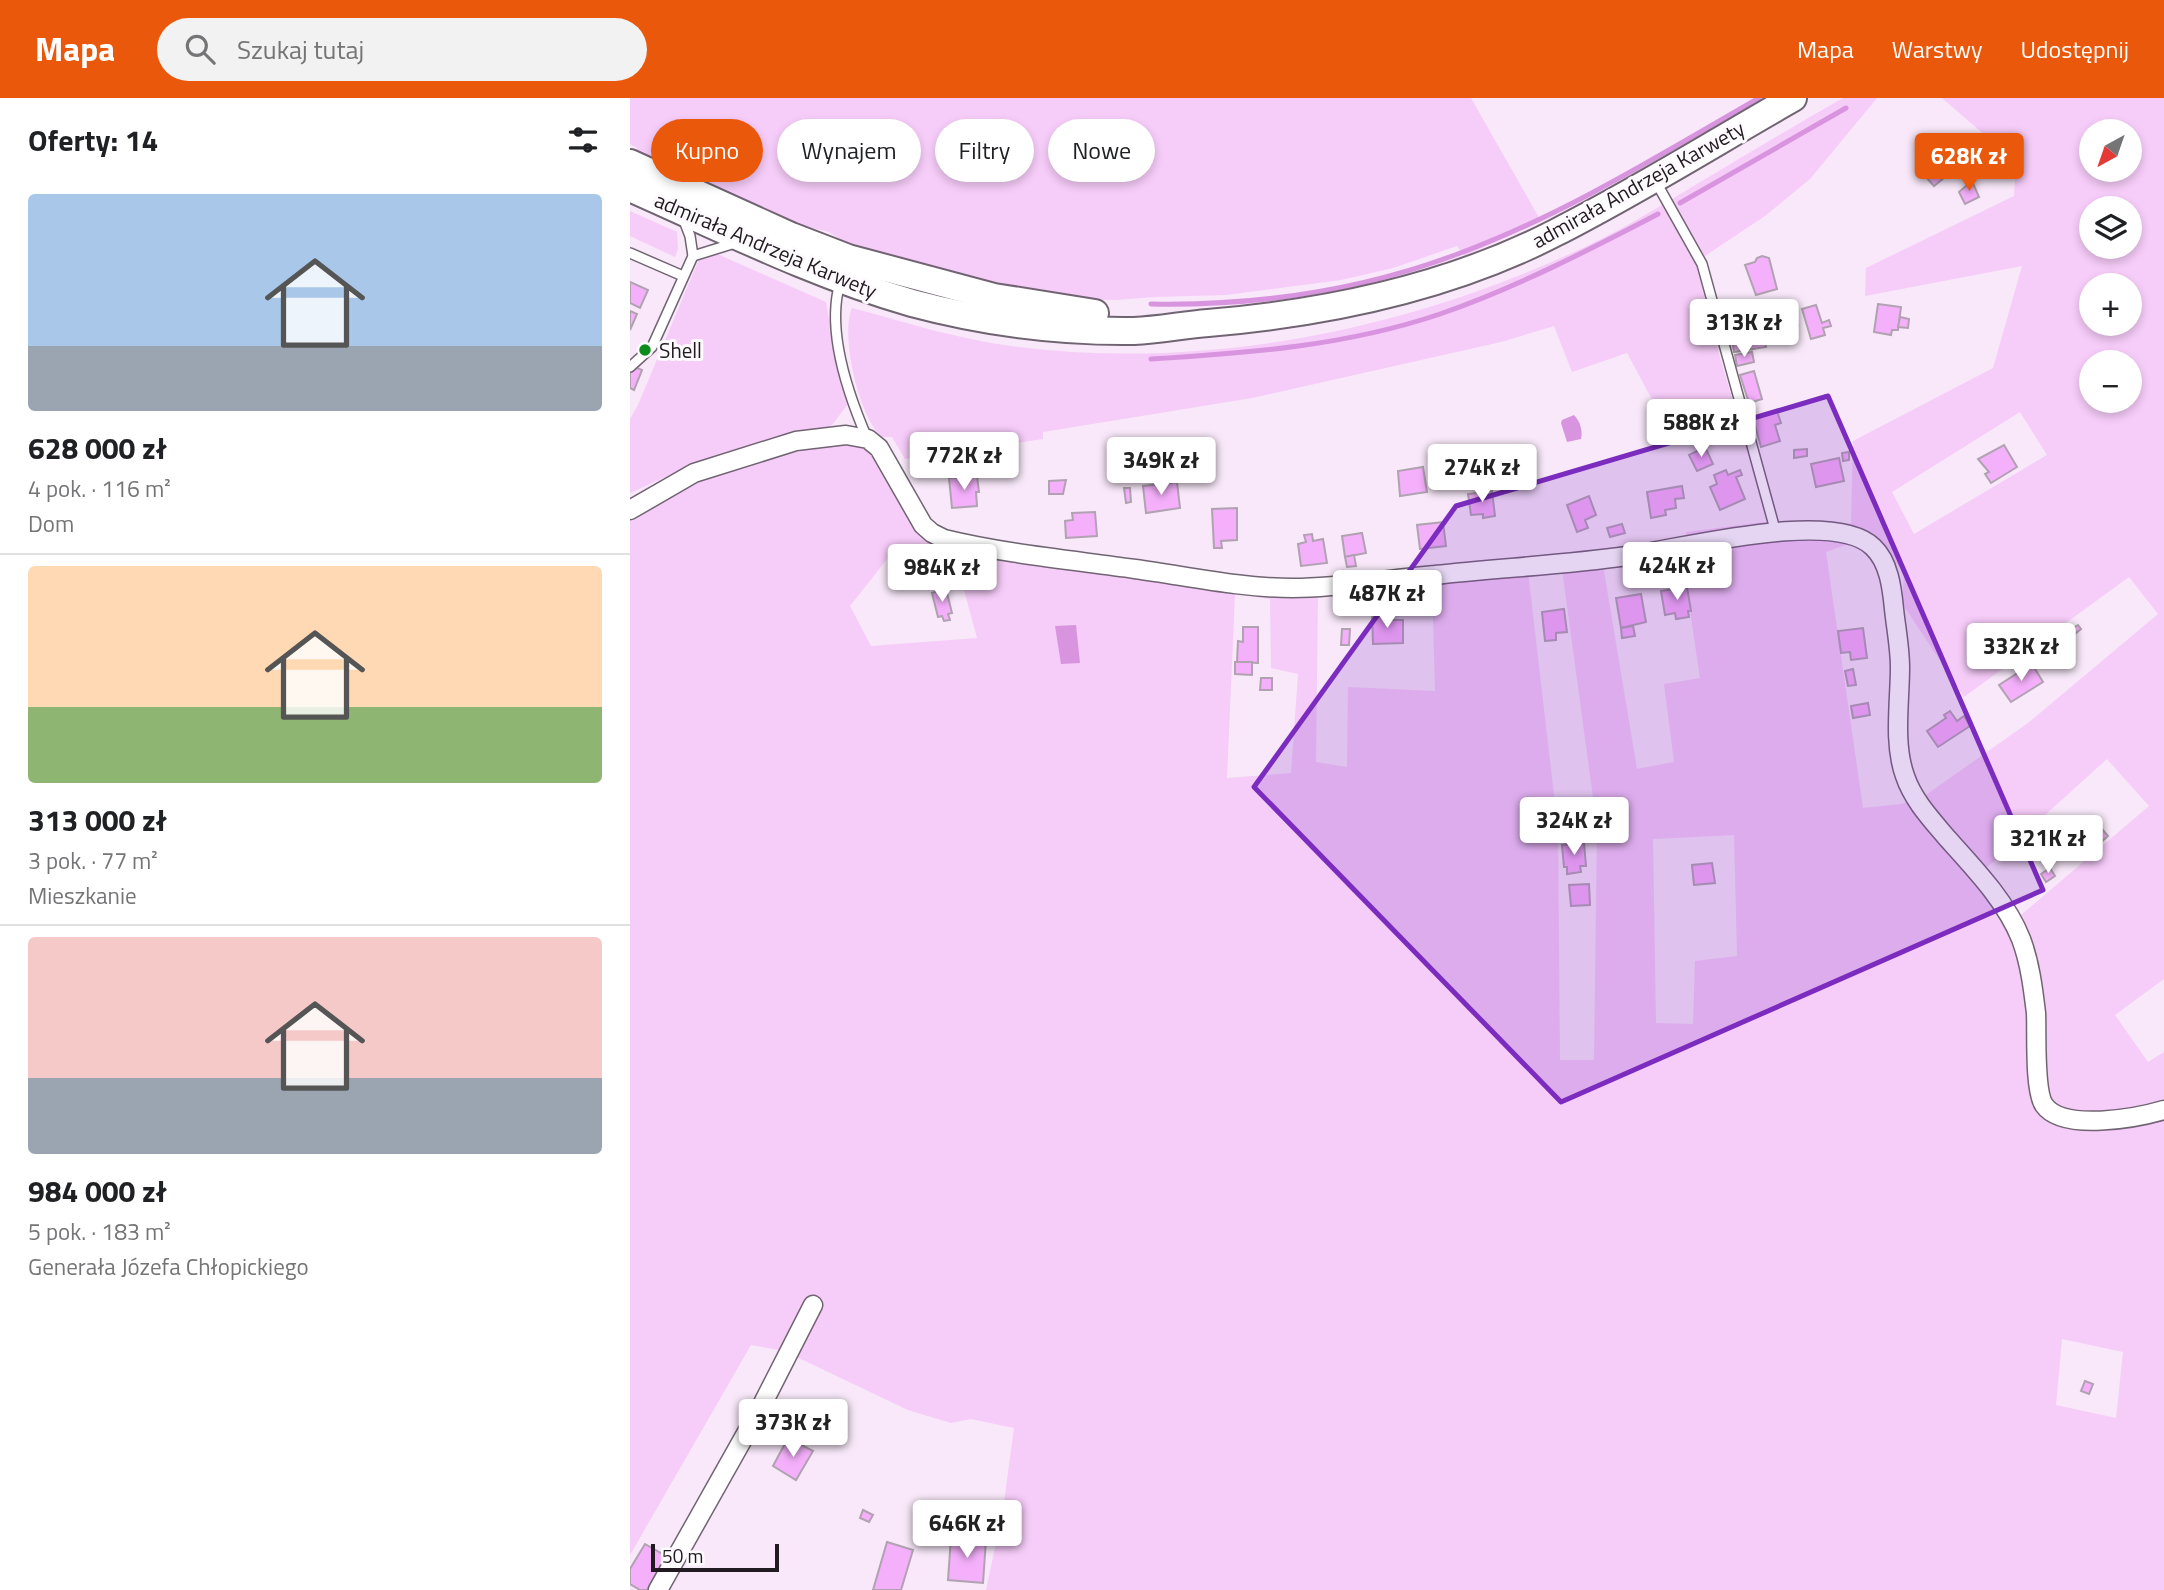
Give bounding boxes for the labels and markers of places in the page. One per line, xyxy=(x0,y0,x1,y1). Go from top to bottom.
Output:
pin: 628K zł xyxy=(1904,134,2034,193)
pin: 313K zł xyxy=(1679,300,1809,359)
place label: Shell xyxy=(659,334,702,366)
marker: Shell xyxy=(637,342,653,358)
pin: 588K zł xyxy=(1636,400,1766,459)
pin: 772K zł xyxy=(899,432,1029,492)
pin: 349K zł xyxy=(1096,438,1226,497)
pin: 274K zł xyxy=(1417,444,1547,504)
pin: 424K zł xyxy=(1612,542,1742,602)
pin: 984K zł xyxy=(877,545,1007,604)
pin: 487K zł xyxy=(1322,570,1452,630)
pin: 332K zł xyxy=(1956,624,2086,683)
pin: 324K zł xyxy=(1509,798,1639,857)
pin: 321K zł xyxy=(1983,816,2113,875)
pin: 373K zł xyxy=(728,1400,858,1459)
pin: 646K zł xyxy=(902,1500,1032,1560)

